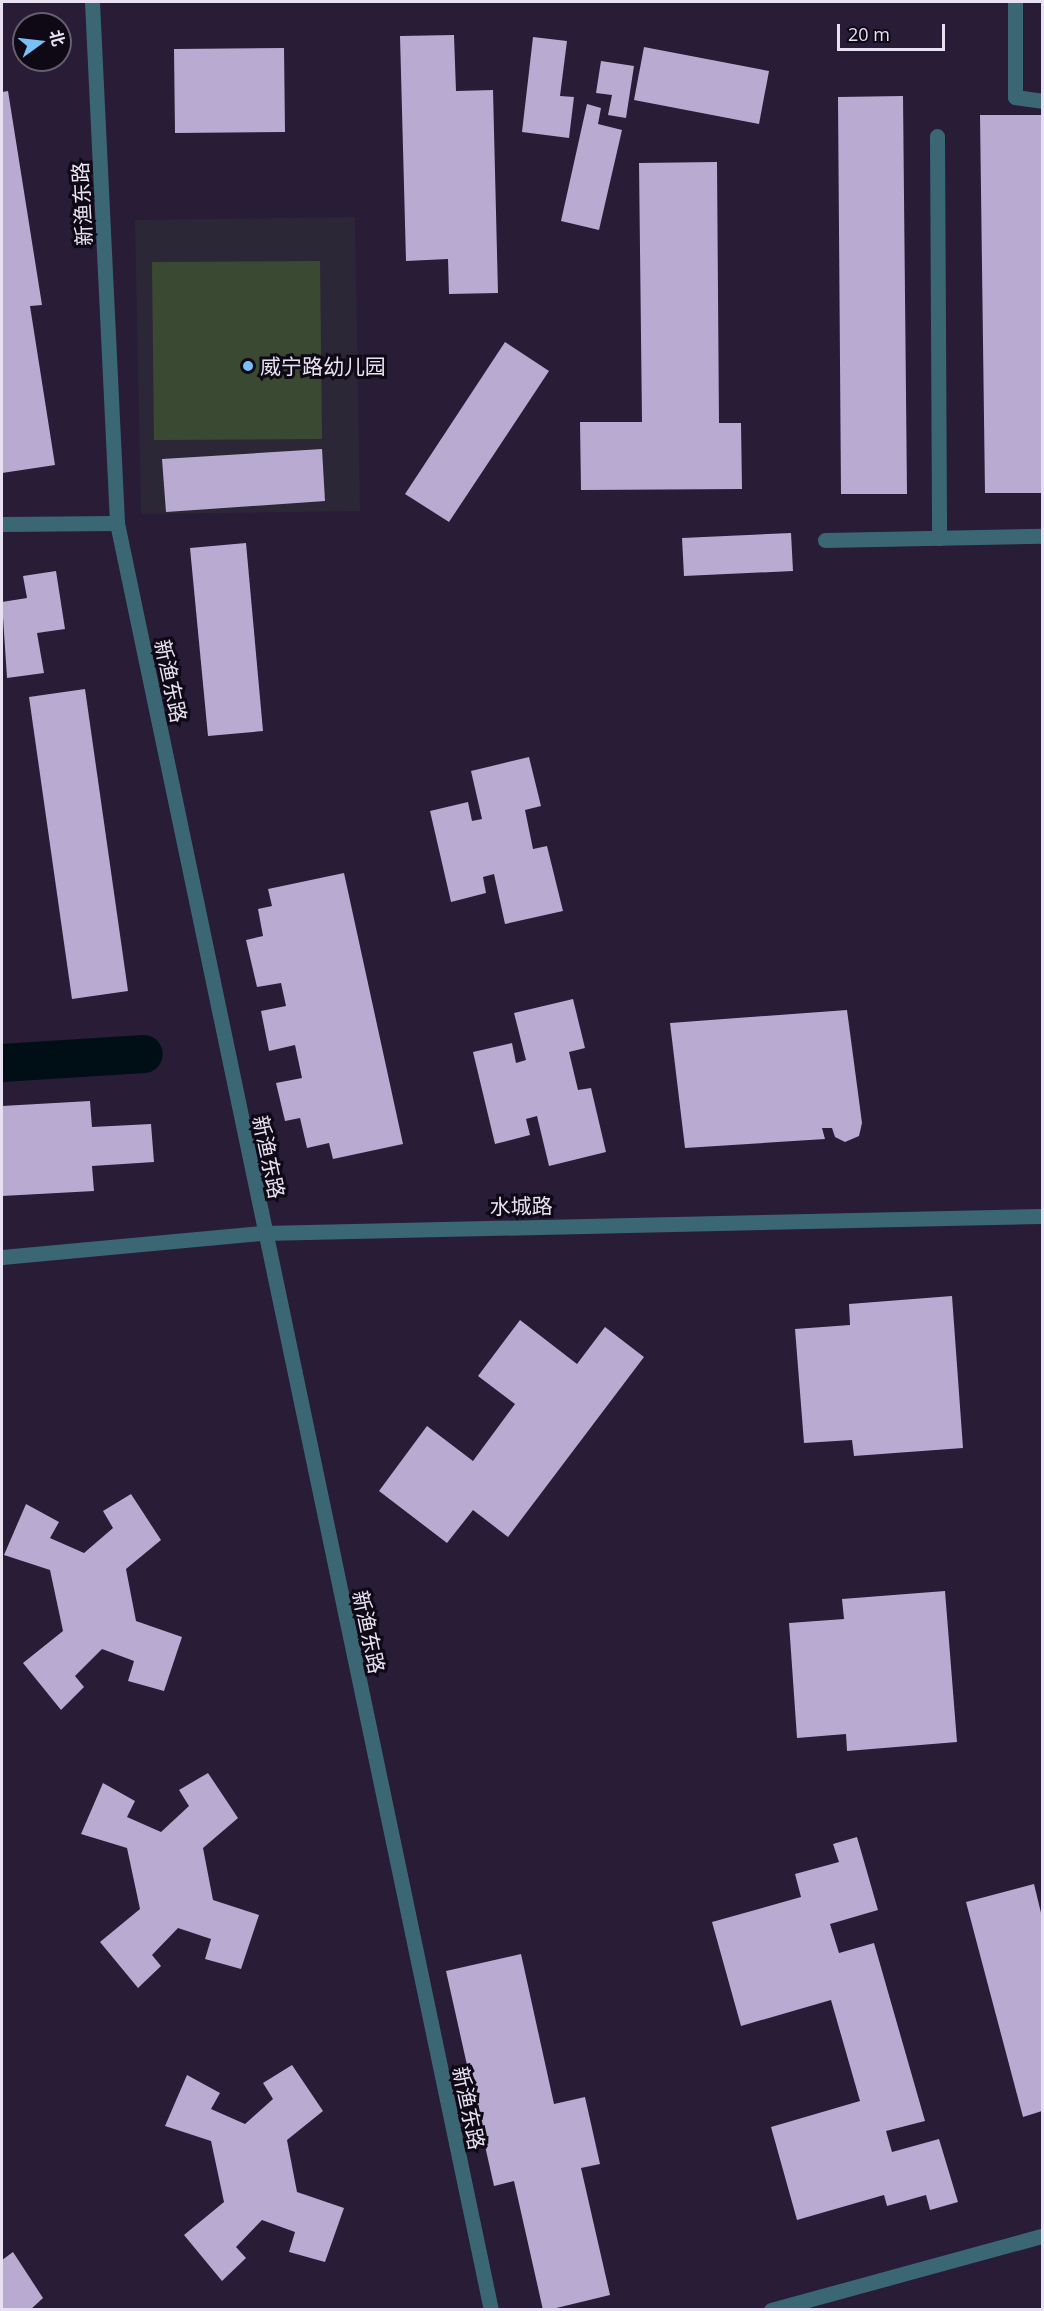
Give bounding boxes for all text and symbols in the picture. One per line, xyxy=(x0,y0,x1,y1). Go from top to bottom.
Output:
north arrow xyxy=(12,12,72,72)
scale bar xyxy=(840,12,948,50)
text: 20 m xyxy=(848,22,890,46)
text: 北 xyxy=(45,27,70,48)
street label: 新渔东路 xyxy=(67,161,97,247)
place label: 威宁路幼儿园 xyxy=(260,353,386,379)
marker: 威宁路幼儿园 xyxy=(241,359,255,373)
street label: 新渔东路 xyxy=(150,637,192,725)
street label: 新渔东路 xyxy=(248,1113,290,1201)
street label: 水城路 xyxy=(489,1193,553,1219)
street label: 新渔东路 xyxy=(348,1588,390,1676)
street label: 新渔东路 xyxy=(448,2064,490,2152)

